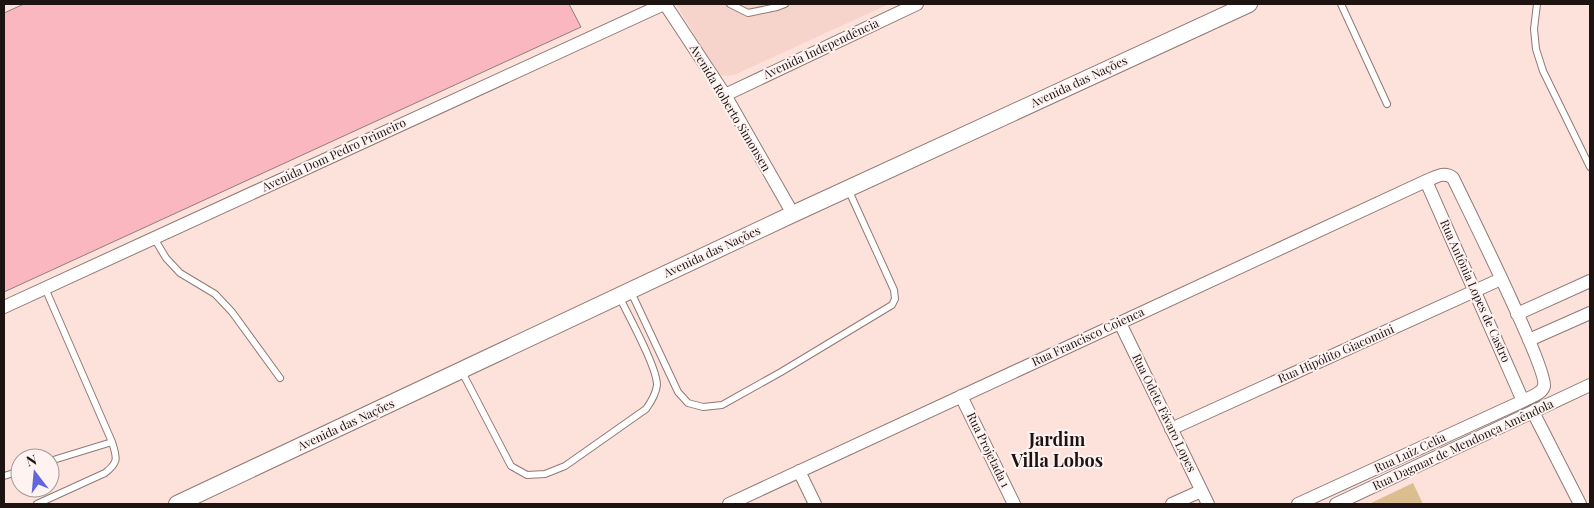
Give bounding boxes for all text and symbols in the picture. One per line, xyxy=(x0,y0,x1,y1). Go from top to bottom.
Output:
street label: Avenida Independência xyxy=(759,14,881,82)
street label: Avenida Roberto Simonsen xyxy=(686,40,775,174)
street label: Avenida das Nações xyxy=(1027,52,1130,111)
street label: Avenida Dom Pedro Primeiro xyxy=(258,113,409,195)
street label: Rua Antônia Lopes de Castro xyxy=(1437,217,1515,365)
street label: Avenida das Nações xyxy=(660,222,763,281)
street label: Rua Francisco Coienca xyxy=(1029,303,1146,369)
street label: Rua Hipólito Giacomini xyxy=(1275,320,1397,386)
street label: Rua Odete Fávaro Lopes xyxy=(1129,351,1201,474)
street label: Avenida das Nações xyxy=(294,395,397,454)
street label: Rua Dagmar de Mendonça Amêndola xyxy=(1369,395,1556,493)
street label: Rua Projetada 1 xyxy=(964,409,1014,490)
district label: Jardim Villa Lobos xyxy=(1010,427,1103,472)
street label: Rua Luiz Celia xyxy=(1371,429,1448,476)
north arrow xyxy=(10,448,60,498)
text: N xyxy=(24,449,39,471)

